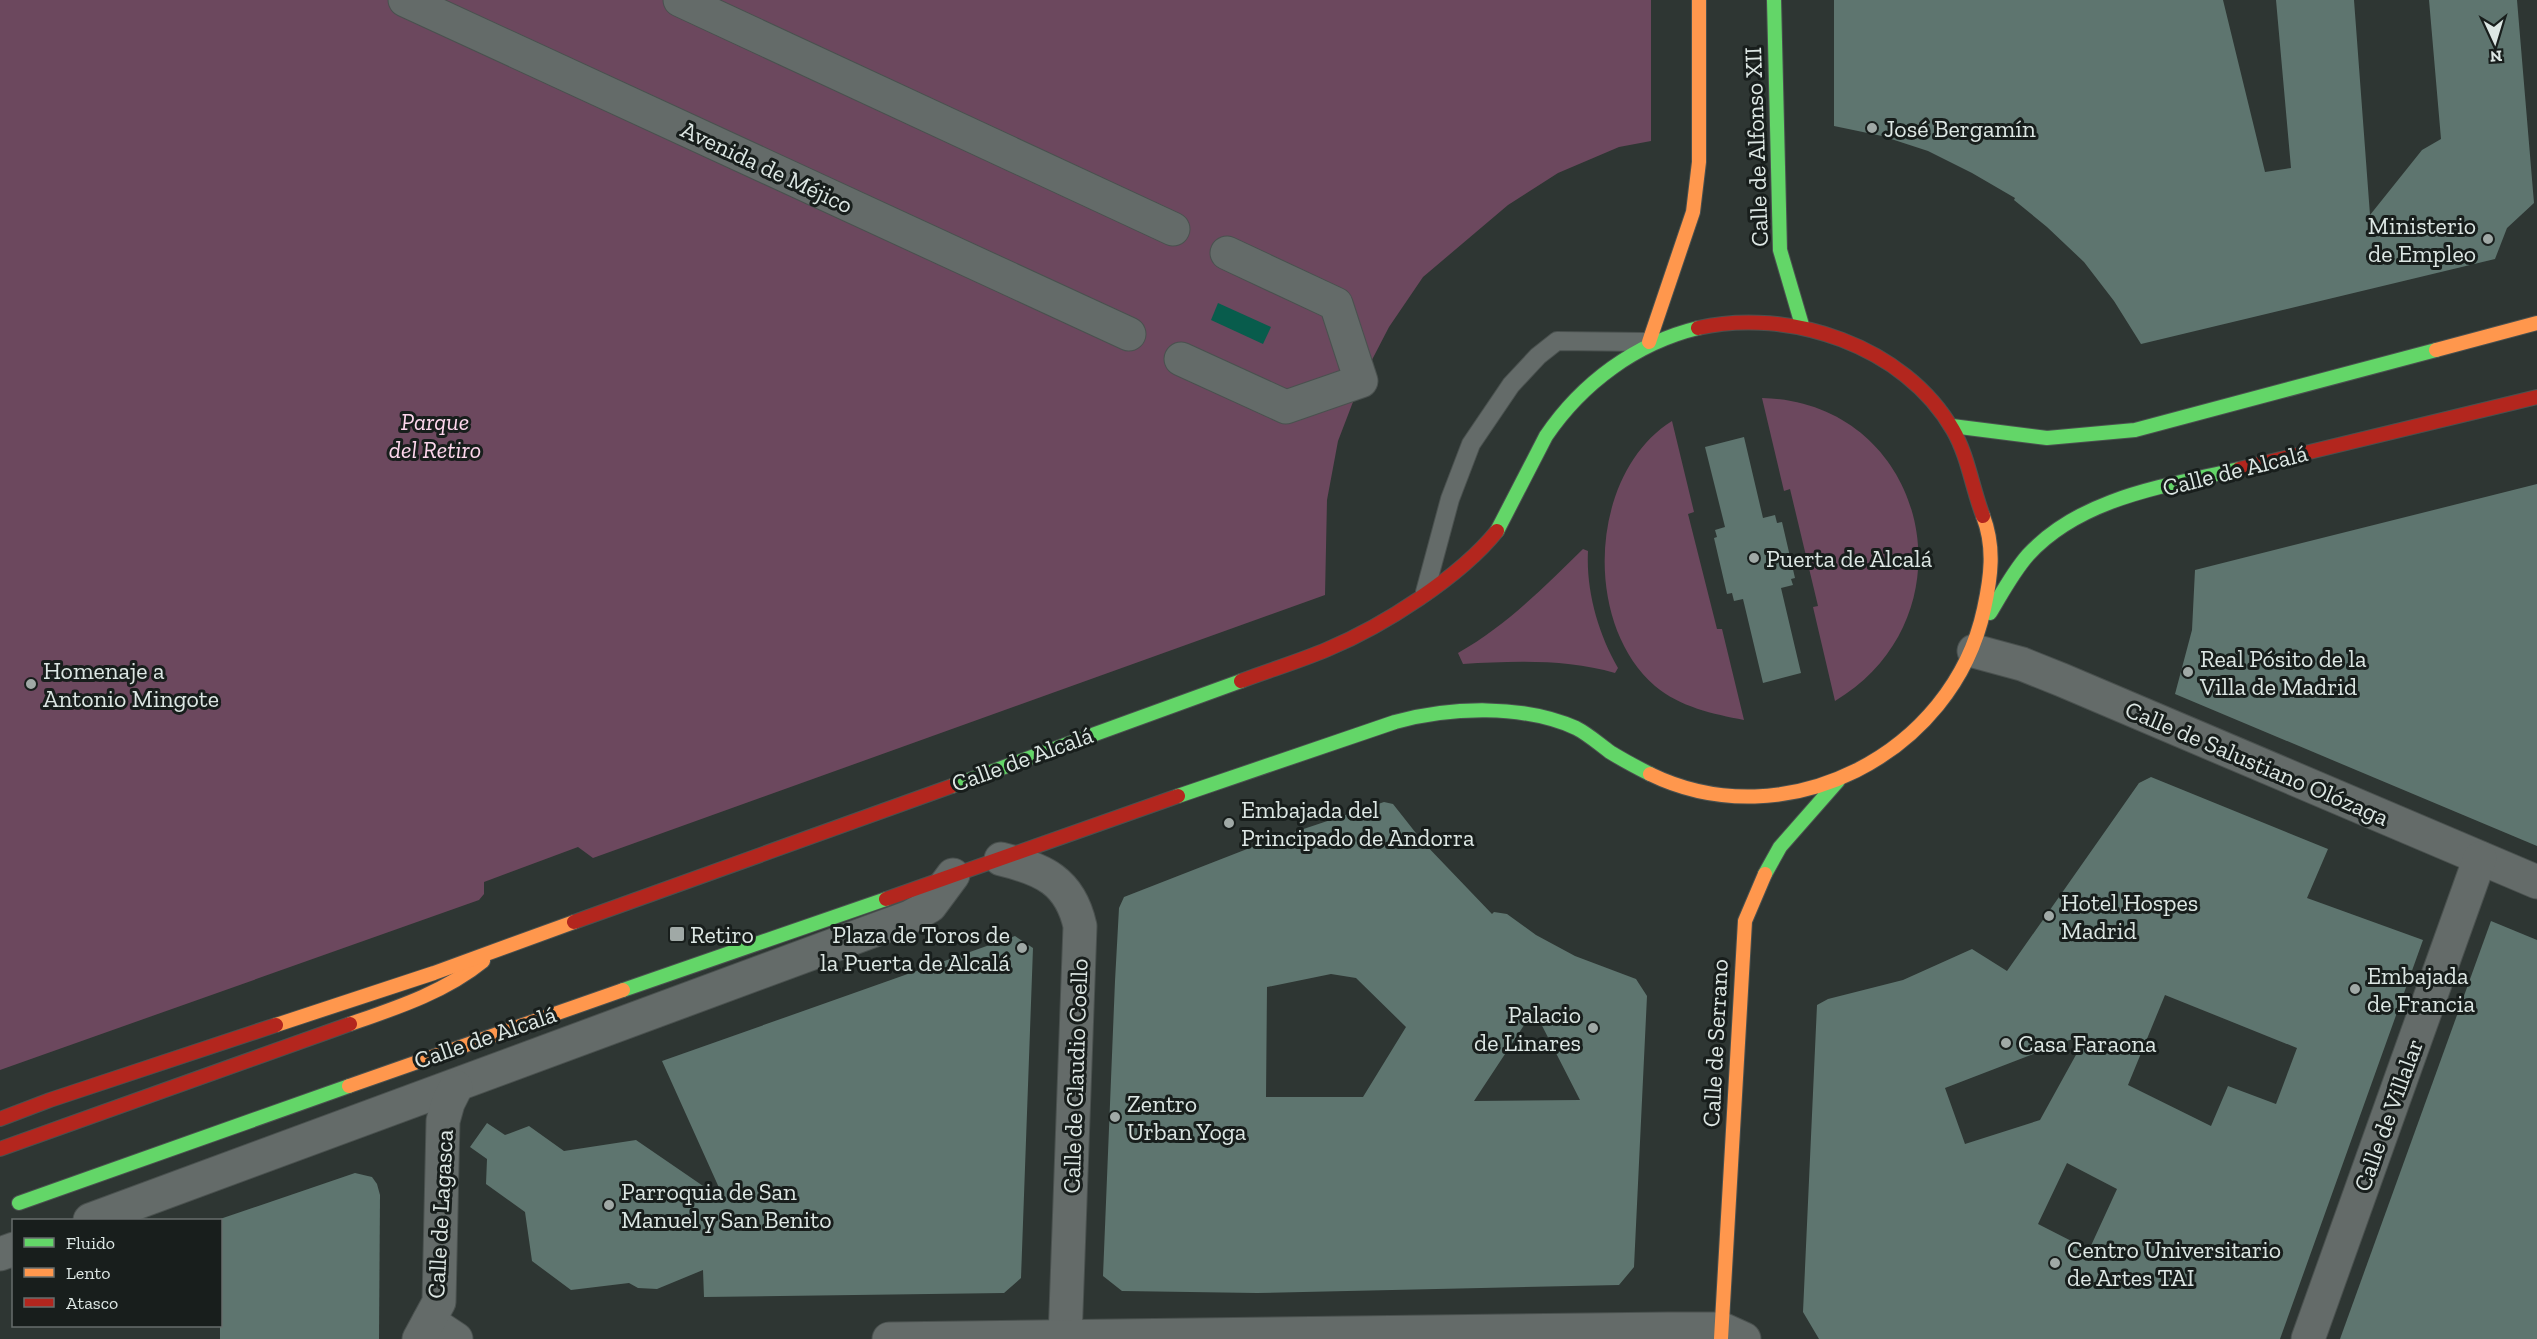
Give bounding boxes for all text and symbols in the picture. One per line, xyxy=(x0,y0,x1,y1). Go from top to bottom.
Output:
north arrow xyxy=(2465,12,2525,72)
street label: Calle de Alfonso XII xyxy=(1738,47,1774,247)
text: N xyxy=(2489,47,2503,66)
place label: José Bergamín xyxy=(1884,114,2036,143)
street label: Avenida de Méjico xyxy=(676,115,858,219)
marker: José Bergamín xyxy=(1865,121,1879,135)
place label: Ministerio de Empleo xyxy=(2368,211,2476,268)
marker: Ministerio de Empleo xyxy=(2481,232,2495,246)
park label: Parque del Retiro xyxy=(389,407,481,464)
street label: Calle de Alcalá xyxy=(2160,438,2311,502)
place label: Puerta de Alcalá xyxy=(1766,544,1933,573)
marker: Puerta de Alcalá xyxy=(1747,551,1761,565)
place label: Real Pósito de la Villa de Madrid xyxy=(2199,644,2367,701)
place label: Homenaje a Antonio Mingote xyxy=(43,656,219,713)
marker: Real Pósito de la Villa de Madrid xyxy=(2181,665,2195,679)
marker: Homenaje a Antonio Mingote xyxy=(24,677,38,691)
street label: Calle de Salustiano Olózaga xyxy=(2121,694,2393,832)
street label: Calle de Alcalá xyxy=(947,720,1097,798)
place label: Embajada del Principado de Andorra xyxy=(1241,795,1475,852)
marker: Embajada del Principado de Andorra xyxy=(1222,816,1236,830)
place label: Hotel Hospes Madrid xyxy=(2061,888,2198,945)
marker: Hotel Hospes Madrid xyxy=(2042,909,2056,923)
place label: Retiro xyxy=(690,920,754,949)
place label: Plaza de Toros de la Puerta de Alcalá xyxy=(820,920,1010,977)
marker: Retiro xyxy=(668,925,686,943)
marker: Plaza de Toros de la Puerta de Alcalá xyxy=(1015,941,1029,955)
street label: Calle de Claudio Coello xyxy=(1056,958,1094,1194)
street label: Calle de Serrano xyxy=(1696,958,1734,1128)
place label: Embajada de Francia xyxy=(2367,961,2476,1018)
marker: Embajada de Francia xyxy=(2348,982,2362,996)
street label: Calle de Alcalá xyxy=(410,999,560,1075)
place label: Palacio de Linares xyxy=(1474,1000,1581,1057)
marker: Palacio de Linares xyxy=(1586,1021,1600,1035)
place label: Casa Faraona xyxy=(2018,1029,2157,1058)
street label: Calle de Villalar xyxy=(2347,1035,2429,1195)
marker: Casa Faraona xyxy=(1999,1036,2013,1050)
place label: Zentro Urban Yoga xyxy=(1127,1089,1247,1146)
marker: Zentro Urban Yoga xyxy=(1108,1110,1122,1124)
street label: Calle de Lagasca xyxy=(421,1128,459,1299)
place label: Parroquia de San Manuel y San Benito xyxy=(621,1177,831,1234)
marker: Parroquia de San Manuel y San Benito xyxy=(602,1198,616,1212)
legend xyxy=(12,1219,222,1327)
text: Fluido xyxy=(66,1232,115,1254)
place label: Centro Universitario de Artes TAI xyxy=(2067,1235,2281,1292)
marker: Centro Universitario de Artes TAI xyxy=(2048,1256,2062,1270)
text: Lento xyxy=(66,1262,111,1284)
text: Atasco xyxy=(66,1292,118,1314)

